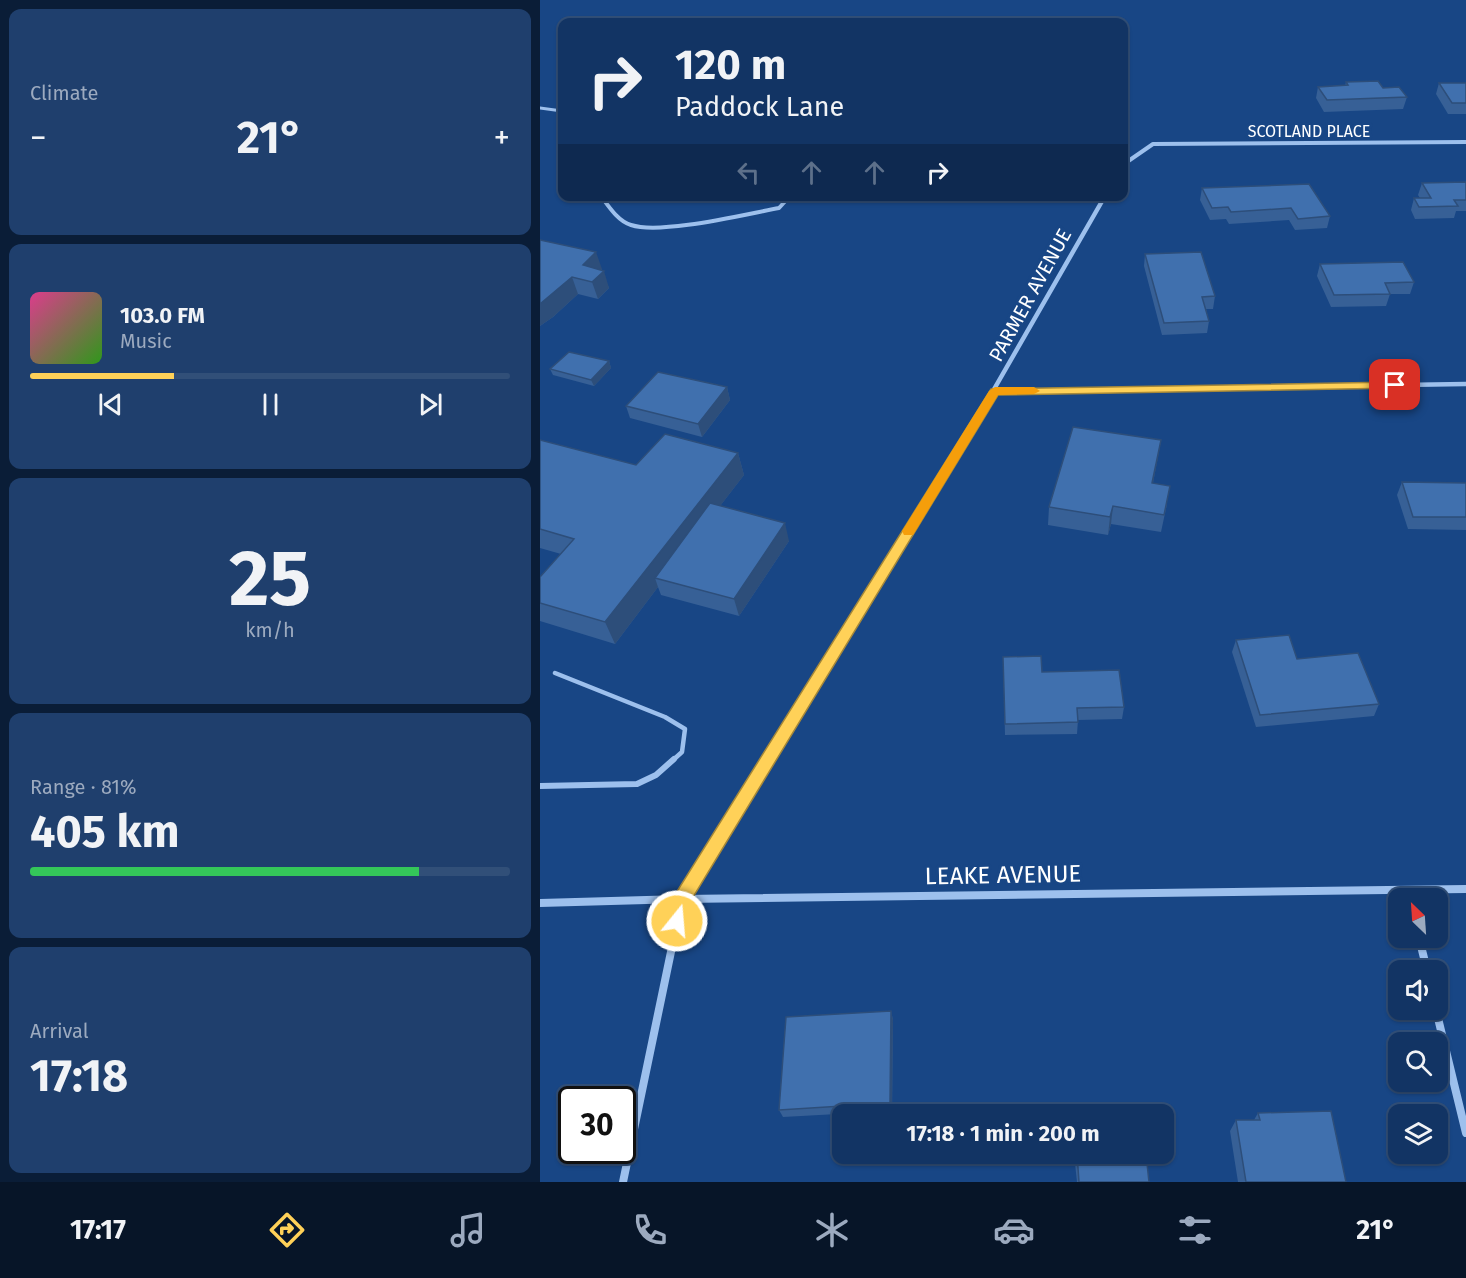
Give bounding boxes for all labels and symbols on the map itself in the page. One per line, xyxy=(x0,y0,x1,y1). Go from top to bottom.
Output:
street label: SCOTLAND PLACE xyxy=(1248,122,1370,141)
street label: PARMER AVENUE xyxy=(984,224,1076,366)
pin xyxy=(1369,359,1420,410)
street label: LEAKE AVENUE xyxy=(924,860,1082,890)
north arrow xyxy=(1388,888,1448,948)
position arrow xyxy=(645,889,709,953)
speed limit sign: 30 xyxy=(558,1086,636,1164)

